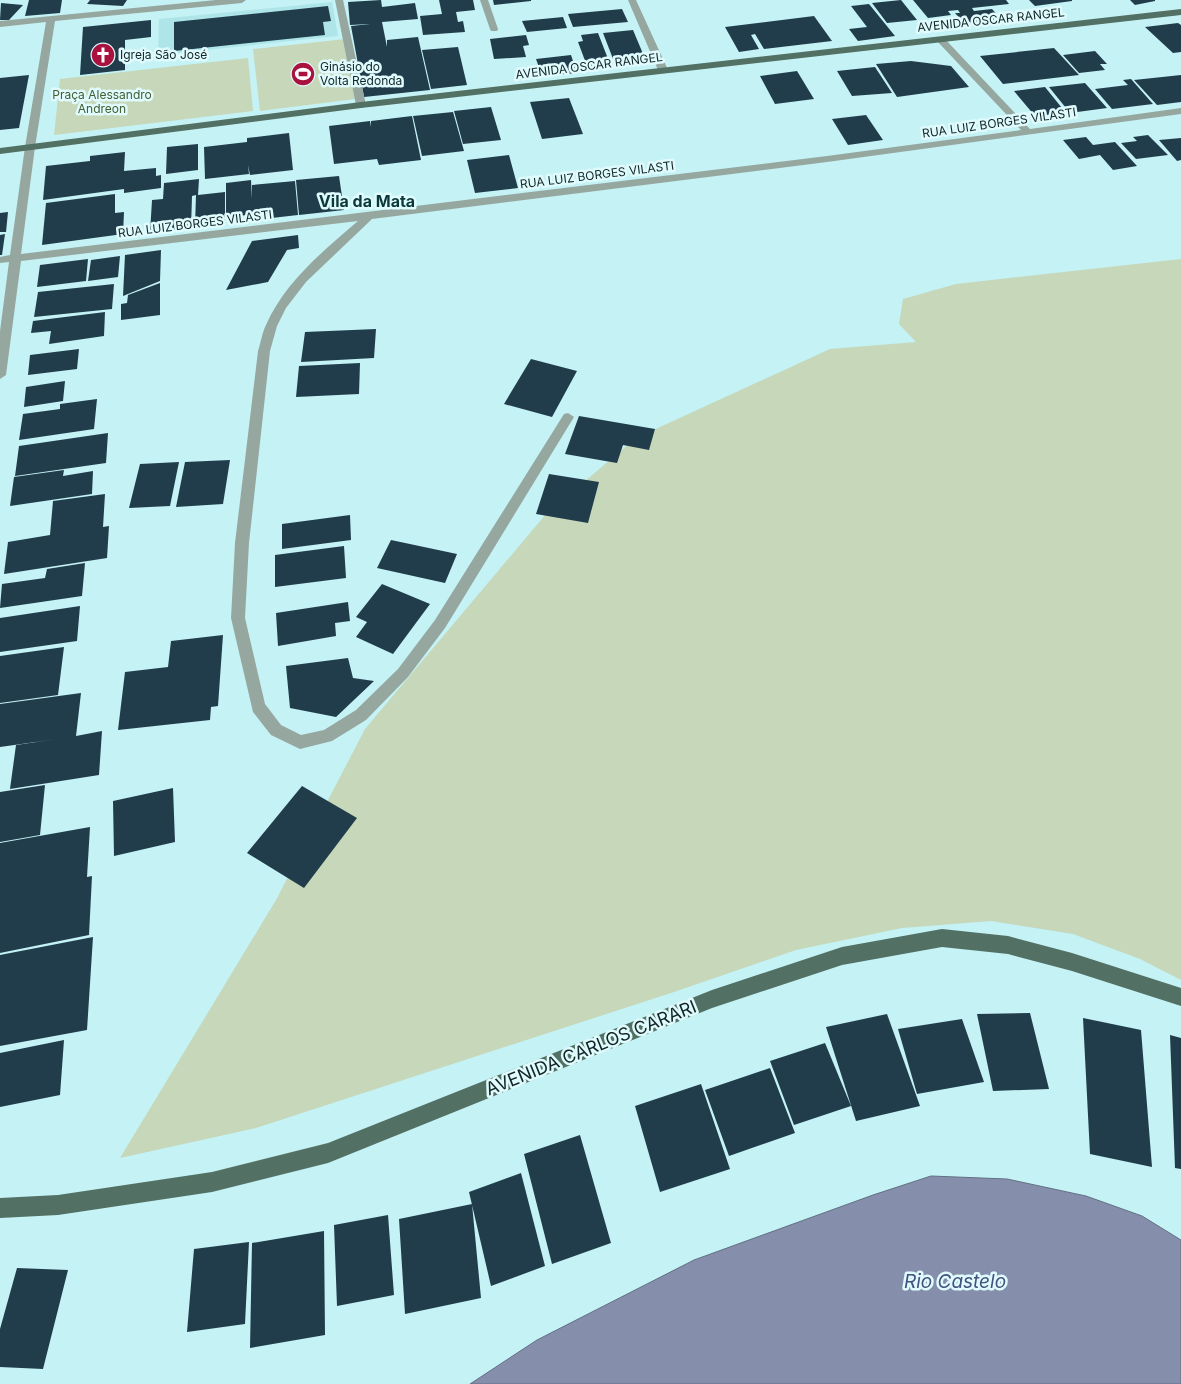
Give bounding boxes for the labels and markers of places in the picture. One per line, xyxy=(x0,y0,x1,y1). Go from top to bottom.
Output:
church icon: Igreja São José xyxy=(90,42,116,68)
place label: Igreja São José xyxy=(120,47,207,62)
place label: Ginásio do Volta Redonda xyxy=(320,59,402,88)
sports icon: Ginásio do Volta Redonda xyxy=(290,61,316,87)

